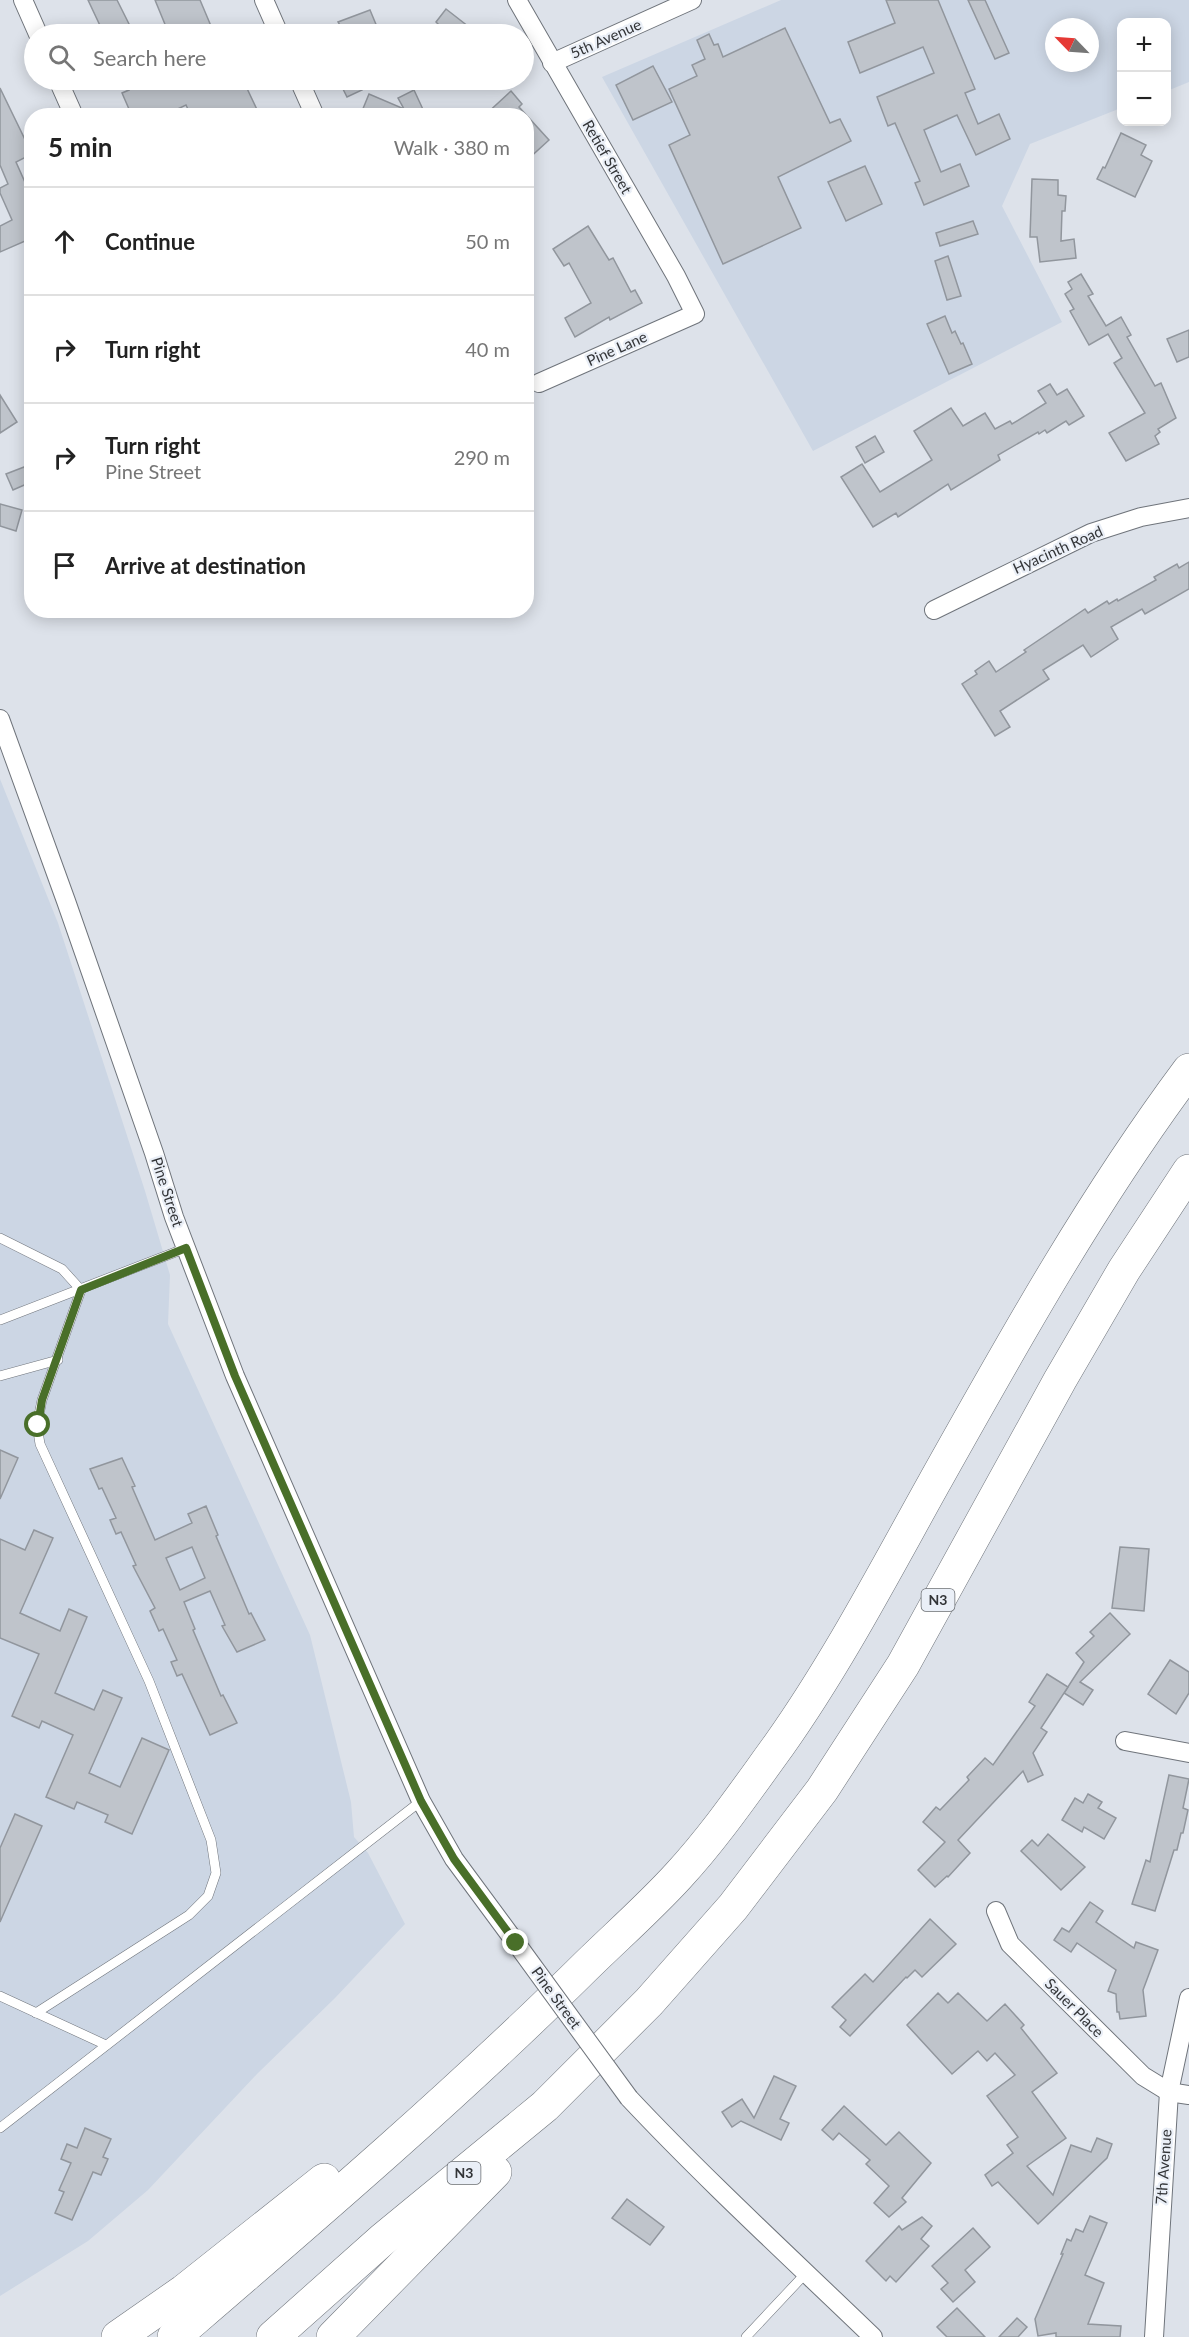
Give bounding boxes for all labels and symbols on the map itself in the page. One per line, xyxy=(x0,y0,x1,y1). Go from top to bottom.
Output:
street label: 5th Avenue xyxy=(567,14,644,62)
north arrow xyxy=(1045,18,1099,72)
street label: Retief Street xyxy=(580,116,637,197)
street label: Pine Lane xyxy=(584,327,650,369)
street label: Hyacinth Road xyxy=(1010,521,1105,577)
street label: Pine Street xyxy=(148,1155,188,1229)
route start xyxy=(24,1411,50,1437)
road number: N3 xyxy=(922,1589,954,1611)
route end xyxy=(502,1929,528,1955)
street label: Pine Street xyxy=(528,1963,586,2032)
street label: Sauer Place xyxy=(1042,1974,1108,2040)
street label: 7th Avenue xyxy=(1151,2129,1175,2205)
road number: N3 xyxy=(448,2162,480,2184)

